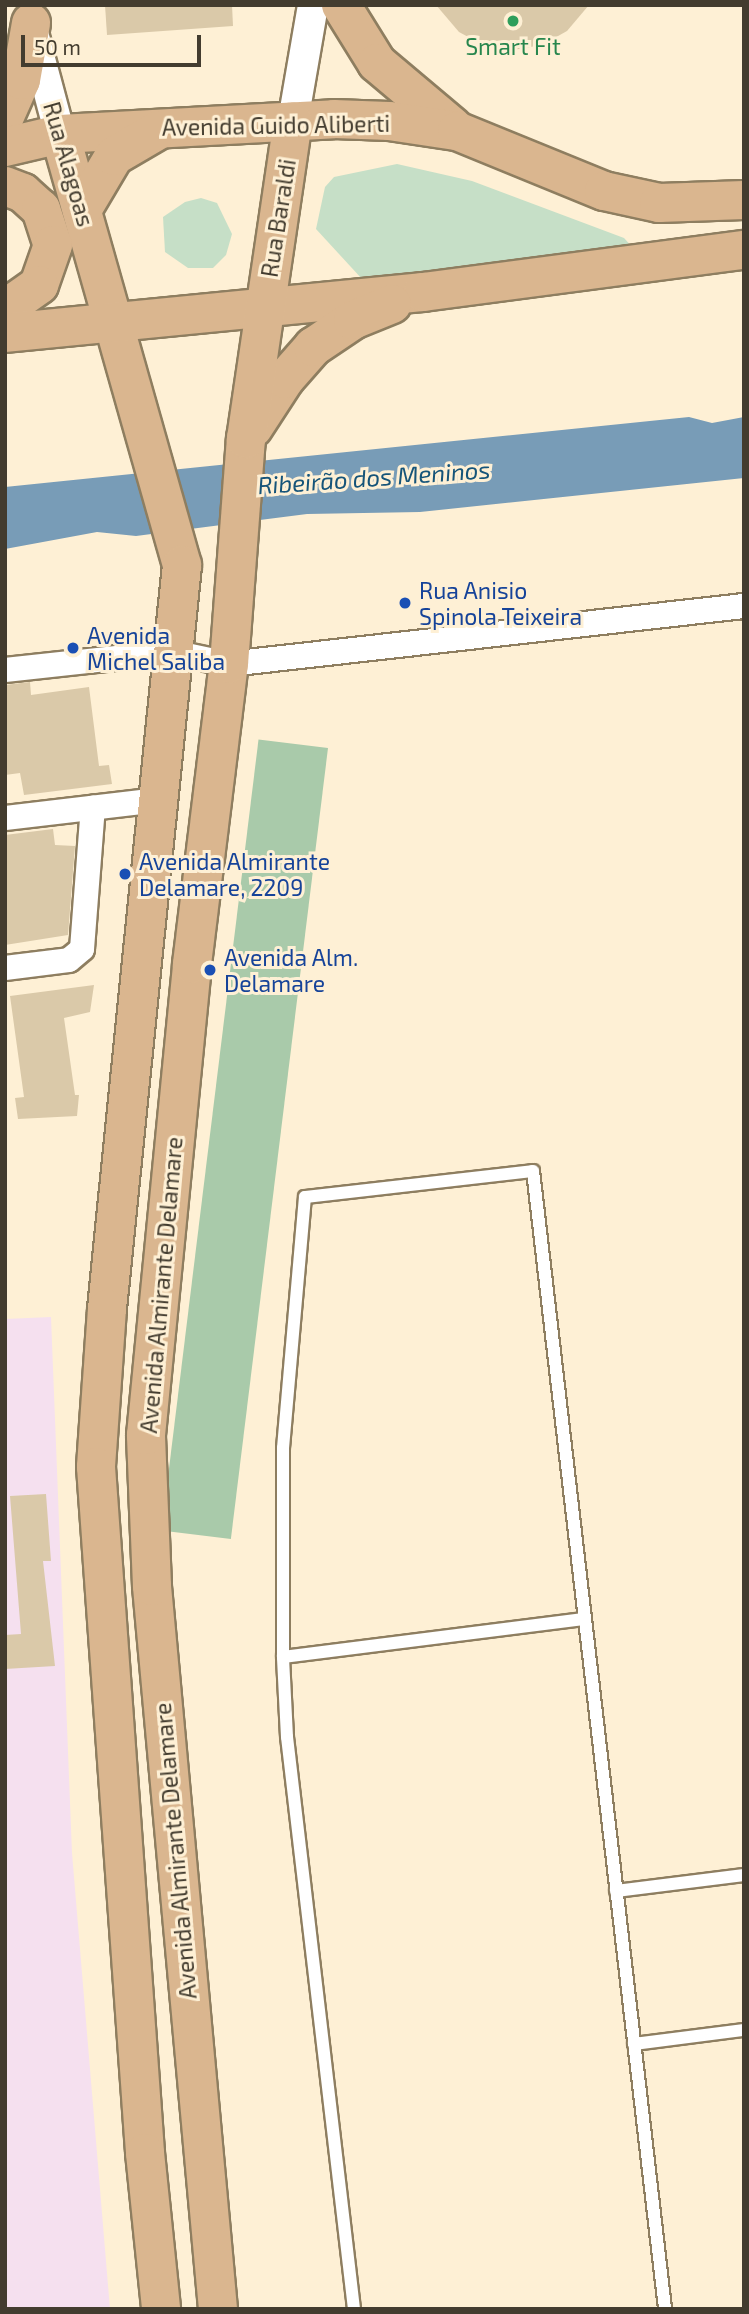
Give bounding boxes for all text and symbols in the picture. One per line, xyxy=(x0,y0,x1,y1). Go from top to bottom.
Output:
marker: Smart Fit xyxy=(505,13,521,29)
scale bar xyxy=(24,21,205,65)
place label: Smart Fit xyxy=(465,32,561,60)
text: 50 m xyxy=(34,34,81,59)
street label: Rua Alagoas xyxy=(38,98,100,230)
street label: Avenida Guido Aliberti xyxy=(161,109,391,141)
street label: Rua Baraldi xyxy=(255,157,301,279)
water label: Ribeirão dos Meninos xyxy=(257,455,491,499)
place label: Rua Anisio Spinola Teixeira xyxy=(419,576,583,630)
marker: Rua Anisio Spinola Teixeira xyxy=(397,595,413,611)
place label: Avenida Michel Saliba xyxy=(87,621,226,675)
marker: Avenida Michel Saliba xyxy=(65,640,81,656)
place label: Avenida Almirante Delamare, 2209 xyxy=(139,847,331,901)
marker: Avenida Almirante Delamare, 2209 xyxy=(117,866,133,882)
place label: Avenida Alm. Delamare xyxy=(224,943,359,997)
marker: Avenida Alm. Delamare xyxy=(202,962,218,978)
street label: Avenida Almirante Delamare xyxy=(134,1135,188,1435)
street label: Avenida Almirante Delamare xyxy=(148,1701,202,2001)

